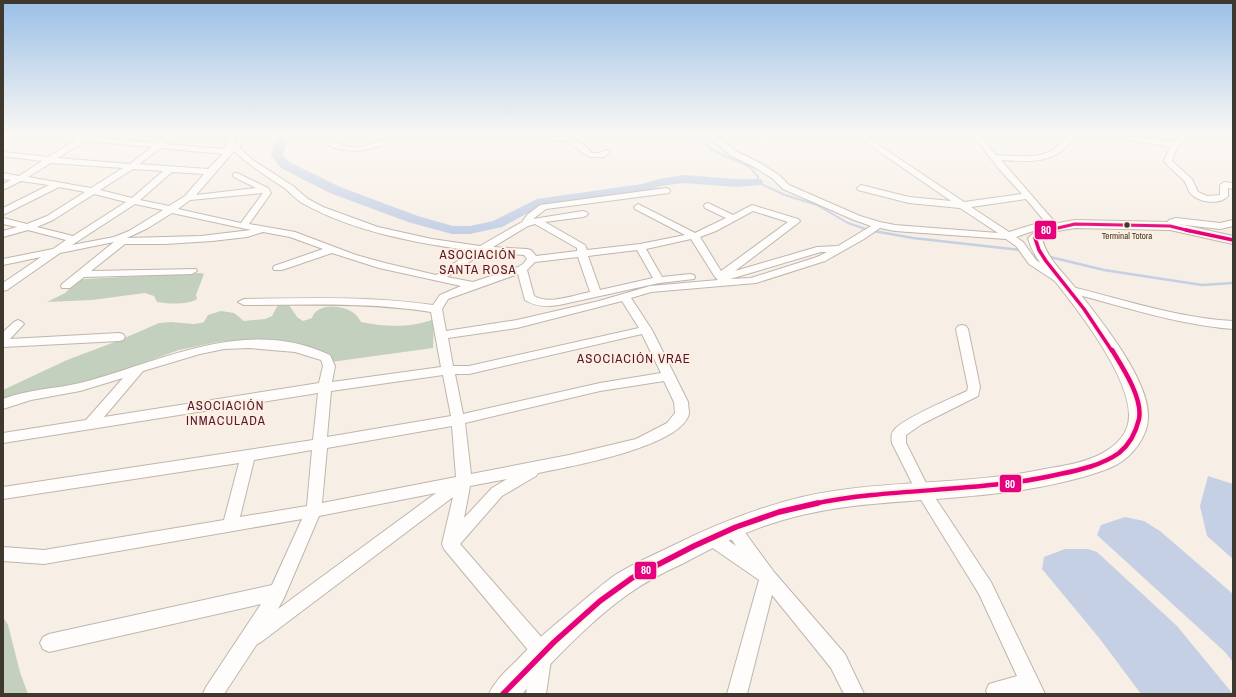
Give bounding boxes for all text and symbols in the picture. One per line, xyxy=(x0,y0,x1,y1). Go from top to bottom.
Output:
line badge: 80 xyxy=(1034,220,1057,240)
marker: Terminal Totora xyxy=(1122,220,1132,230)
text: 80 xyxy=(1041,223,1051,237)
place label: Terminal Totora xyxy=(1102,230,1152,242)
district label: ASOCIACIÓN SANTA ROSA xyxy=(439,246,517,278)
district label: ASOCIACIÓN VRAE xyxy=(576,350,691,367)
district label: ASOCIACIÓN INMACULADA xyxy=(186,397,266,429)
line badge: 80 xyxy=(999,474,1022,493)
text: 80 xyxy=(1005,477,1015,491)
line badge: 80 xyxy=(634,561,657,580)
text: 80 xyxy=(641,563,651,577)

